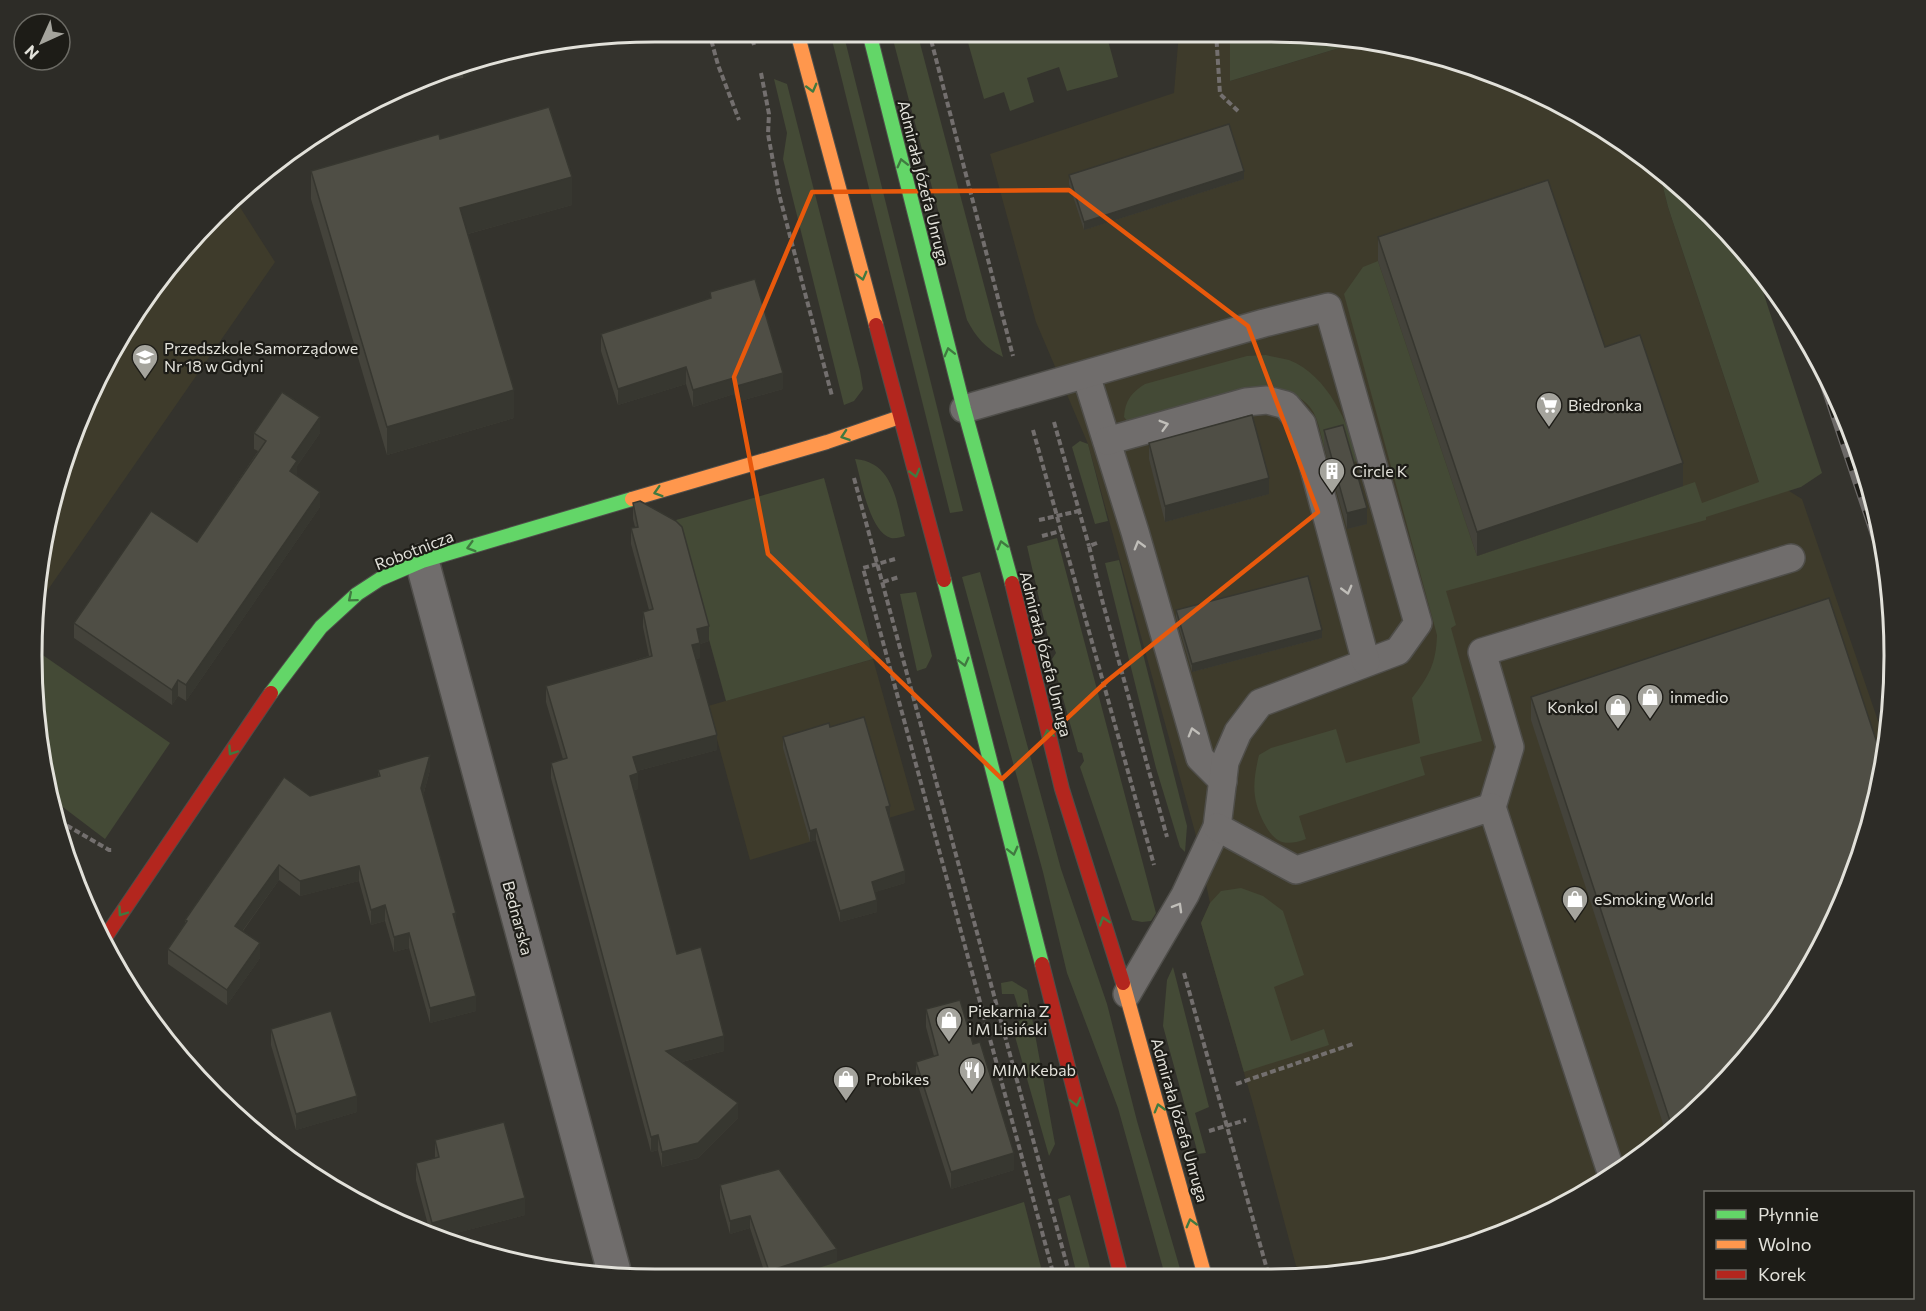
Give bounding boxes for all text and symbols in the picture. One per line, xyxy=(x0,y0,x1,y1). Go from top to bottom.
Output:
north arrow xyxy=(12,12,72,72)
text: N xyxy=(20,42,42,64)
one-way arrow xyxy=(805,82,817,93)
street label: Admirała Józefa Unruga xyxy=(895,98,954,268)
one-way arrow xyxy=(897,158,909,169)
one-way arrow xyxy=(855,271,868,281)
place label: Przedszkole Samorządowe Nr 18 w Gdyni xyxy=(164,338,358,375)
school or university icon: Przedszkole Samorządowe Nr 18 w Gdyni xyxy=(130,342,160,380)
one-way arrow xyxy=(944,348,957,358)
supermarket icon: Biedronka xyxy=(1534,390,1564,428)
place label: Biedronka xyxy=(1568,395,1642,414)
one-way arrow xyxy=(1158,420,1169,432)
one-way arrow xyxy=(840,429,850,441)
building icon: Circle K xyxy=(1317,456,1347,494)
place label: Circle K xyxy=(1352,461,1408,480)
one-way arrow xyxy=(908,468,921,478)
one-way arrow xyxy=(653,485,664,497)
street label: Robotnicza xyxy=(372,526,456,573)
one-way arrow xyxy=(466,540,477,552)
one-way arrow xyxy=(997,540,1009,551)
one-way arrow xyxy=(1134,540,1146,551)
street label: Admirała Józefa Unruga xyxy=(1017,569,1076,739)
one-way arrow xyxy=(1340,584,1352,595)
one-way arrow xyxy=(348,591,359,602)
one-way arrow xyxy=(957,657,970,667)
shop icon: inmedio xyxy=(1635,682,1665,720)
place label: inmedio xyxy=(1670,687,1729,706)
shop icon: Konkol xyxy=(1603,692,1633,730)
place label: Konkol xyxy=(1547,697,1598,716)
one-way arrow xyxy=(1188,728,1200,738)
one-way arrow xyxy=(1043,729,1056,739)
one-way arrow xyxy=(228,744,239,755)
one-way arrow xyxy=(1005,846,1018,856)
street label: Bednarska xyxy=(499,879,537,957)
shop icon: eSmoking World xyxy=(1560,884,1590,922)
place label: eSmoking World xyxy=(1594,889,1714,908)
one-way arrow xyxy=(1171,903,1183,913)
one-way arrow xyxy=(118,906,129,917)
one-way arrow xyxy=(1099,916,1111,927)
place label: Piekarnia Z i M Lisiński xyxy=(968,1001,1049,1038)
shop icon: Piekarnia Z i M Lisiński xyxy=(934,1005,964,1043)
street label: Admirała Józefa Unruga xyxy=(1148,1036,1213,1204)
restaurant icon: MIM Kebab xyxy=(957,1055,987,1093)
place label: MIM Kebab xyxy=(992,1060,1076,1079)
shop icon: Probikes xyxy=(831,1064,861,1102)
place label: Probikes xyxy=(866,1069,929,1088)
one-way arrow xyxy=(1069,1097,1082,1107)
one-way arrow xyxy=(1154,1103,1167,1113)
legend xyxy=(1704,1191,1914,1299)
text: Płynnie xyxy=(1758,1203,1819,1225)
one-way arrow xyxy=(1186,1218,1198,1229)
text: Wolno xyxy=(1758,1233,1812,1255)
text: Korek xyxy=(1758,1263,1807,1285)

